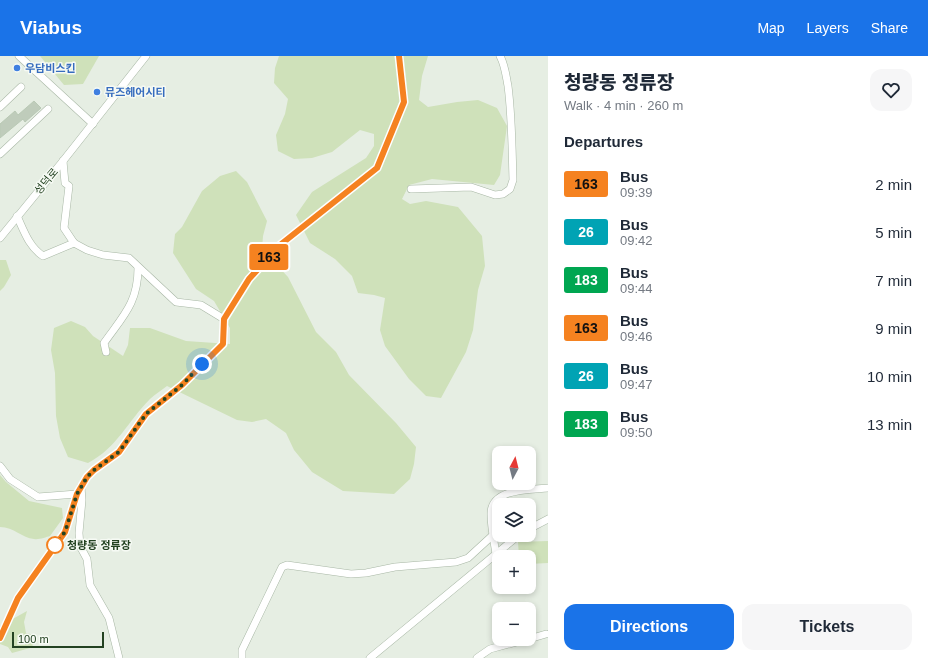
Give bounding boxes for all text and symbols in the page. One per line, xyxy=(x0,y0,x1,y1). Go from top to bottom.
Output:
text: Viabus xyxy=(20,17,82,38)
text: Map xyxy=(757,20,785,36)
text: Layers xyxy=(807,20,849,36)
text: Share xyxy=(871,20,908,36)
place label: 우담비스킨 xyxy=(25,62,76,74)
marker: 우담비스킨 xyxy=(12,63,22,73)
button: heart xyxy=(870,69,912,111)
text: 청량동 정류장 xyxy=(564,72,674,93)
place label: 뮤즈헤어시티 xyxy=(105,86,166,98)
marker: 뮤즈헤어시티 xyxy=(92,87,102,97)
text: Walk · 4 min · 260 m xyxy=(564,98,683,113)
text: Departures xyxy=(564,133,643,150)
street label: 성덕로 xyxy=(32,166,60,196)
text: Bus xyxy=(620,168,648,185)
text: 163 xyxy=(574,176,598,192)
text: 2 min xyxy=(875,176,912,193)
text: 09:39 xyxy=(620,185,653,200)
text: Bus xyxy=(620,216,648,233)
text: 26 xyxy=(578,224,594,240)
text: 5 min xyxy=(875,224,912,241)
text: 09:42 xyxy=(620,233,653,248)
line badge: 163 xyxy=(246,244,292,270)
text: 163 xyxy=(257,249,281,265)
text: Bus xyxy=(620,264,648,281)
text: 183 xyxy=(574,272,598,288)
text: 7 min xyxy=(875,272,912,289)
text: 09:44 xyxy=(620,281,653,296)
text: Bus xyxy=(620,312,648,329)
text: 163 xyxy=(574,320,598,336)
text: 9 min xyxy=(875,320,912,337)
text: 09:46 xyxy=(620,329,653,344)
your location xyxy=(192,354,212,374)
text: Bus xyxy=(620,360,648,377)
text: 26 xyxy=(578,368,594,384)
text: 10 min xyxy=(867,368,912,385)
text: 09:47 xyxy=(620,377,653,392)
text: Bus xyxy=(620,408,648,425)
text: 183 xyxy=(574,416,598,432)
text: 13 min xyxy=(867,416,912,433)
text: 09:50 xyxy=(620,425,653,440)
north arrow xyxy=(492,446,536,490)
map controls xyxy=(492,446,536,646)
button: layers xyxy=(492,498,536,542)
marker: 청량동 정류장 xyxy=(46,536,64,554)
place label: 청량동 정류장 xyxy=(67,539,131,551)
button: + xyxy=(492,550,536,594)
button: − xyxy=(492,602,536,646)
button: Directions xyxy=(564,604,734,650)
button: Tickets xyxy=(742,604,912,650)
scale bar xyxy=(12,630,104,649)
text: 100 m xyxy=(18,633,49,645)

